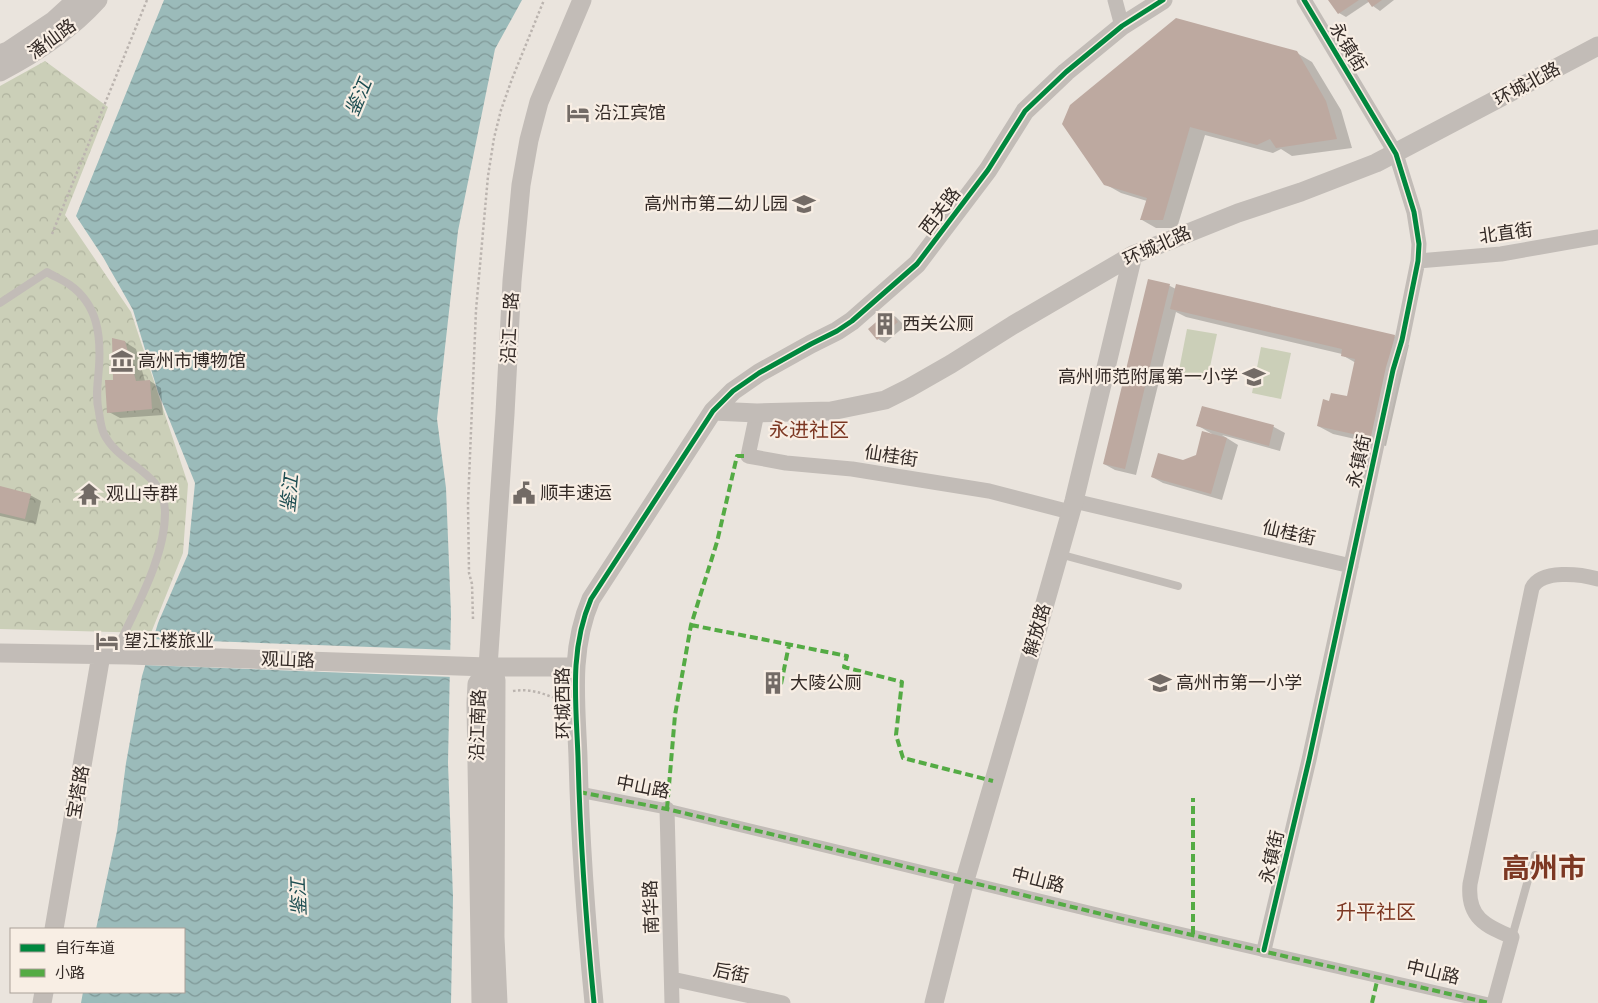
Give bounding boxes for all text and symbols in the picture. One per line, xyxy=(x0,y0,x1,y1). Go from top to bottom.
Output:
street label: 潘仙路 xyxy=(23,13,80,64)
street label: 永镇街 xyxy=(1325,18,1372,76)
street label: 环城北路 xyxy=(1490,57,1564,111)
water label: 鉴江 xyxy=(340,73,377,119)
hotel icon: 沿江宾馆 xyxy=(565,100,591,126)
place label: 沿江宾馆 xyxy=(594,101,666,124)
street label: 西关路 xyxy=(914,182,965,239)
school or university icon: 高州市第二幼儿园 xyxy=(791,191,817,217)
place label: 高州市第二幼儿园 xyxy=(644,192,788,215)
street label: 北直街 xyxy=(1478,217,1534,248)
street label: 环城北路 xyxy=(1119,220,1194,271)
street label: 沿江一路 xyxy=(496,291,523,365)
building icon: 西关公厕 xyxy=(872,311,898,337)
place label: 西关公厕 xyxy=(902,312,974,335)
museum icon: 高州市博物馆 xyxy=(109,348,135,374)
place label: 高州市博物馆 xyxy=(138,349,246,372)
school or university icon: 高州师范附属第一小学 xyxy=(1241,364,1267,390)
place label: 高州师范附属第一小学 xyxy=(1058,365,1238,388)
district label: 永进社区 xyxy=(769,417,849,443)
street label: 永镇街 xyxy=(1342,432,1375,490)
street label: 仙桂街 xyxy=(863,440,920,471)
water label: 鉴江 xyxy=(275,471,303,513)
public building icon: 顺丰速运 xyxy=(511,480,537,506)
temple icon: 观山寺群 xyxy=(76,481,102,507)
place label: 顺丰速运 xyxy=(540,481,612,504)
place label: 观山寺群 xyxy=(106,482,178,505)
street label: 仙桂街 xyxy=(1260,515,1318,550)
street label: 解放路 xyxy=(1018,601,1055,659)
hotel icon: 望江楼旅业 xyxy=(94,628,120,654)
place label: 望江楼旅业 xyxy=(124,629,214,652)
street label: 观山路 xyxy=(261,647,315,672)
street label: 环城西路 xyxy=(550,667,575,739)
building icon: 大陵公厕 xyxy=(760,670,786,696)
school or university icon: 高州市第一小学 xyxy=(1147,670,1173,696)
place label: 大陵公厕 xyxy=(790,671,862,694)
place label: 高州市第一小学 xyxy=(1176,671,1302,694)
street label: 沿江南路 xyxy=(465,689,490,761)
street label: 宝塔路 xyxy=(61,763,94,820)
street label: 中山路 xyxy=(614,770,672,803)
street label: 永镇街 xyxy=(1254,828,1289,886)
district label: 高州市 xyxy=(1502,849,1586,886)
street label: 中山路 xyxy=(1009,862,1067,897)
water label: 鉴江 xyxy=(285,876,311,916)
street label: 南华路 xyxy=(638,880,663,934)
district label: 升平社区 xyxy=(1336,899,1416,925)
legend xyxy=(10,928,185,993)
text: 自行车道 xyxy=(55,938,115,957)
street label: 中山路 xyxy=(1404,954,1462,989)
street label: 后街 xyxy=(711,958,751,988)
text: 小路 xyxy=(55,963,85,982)

